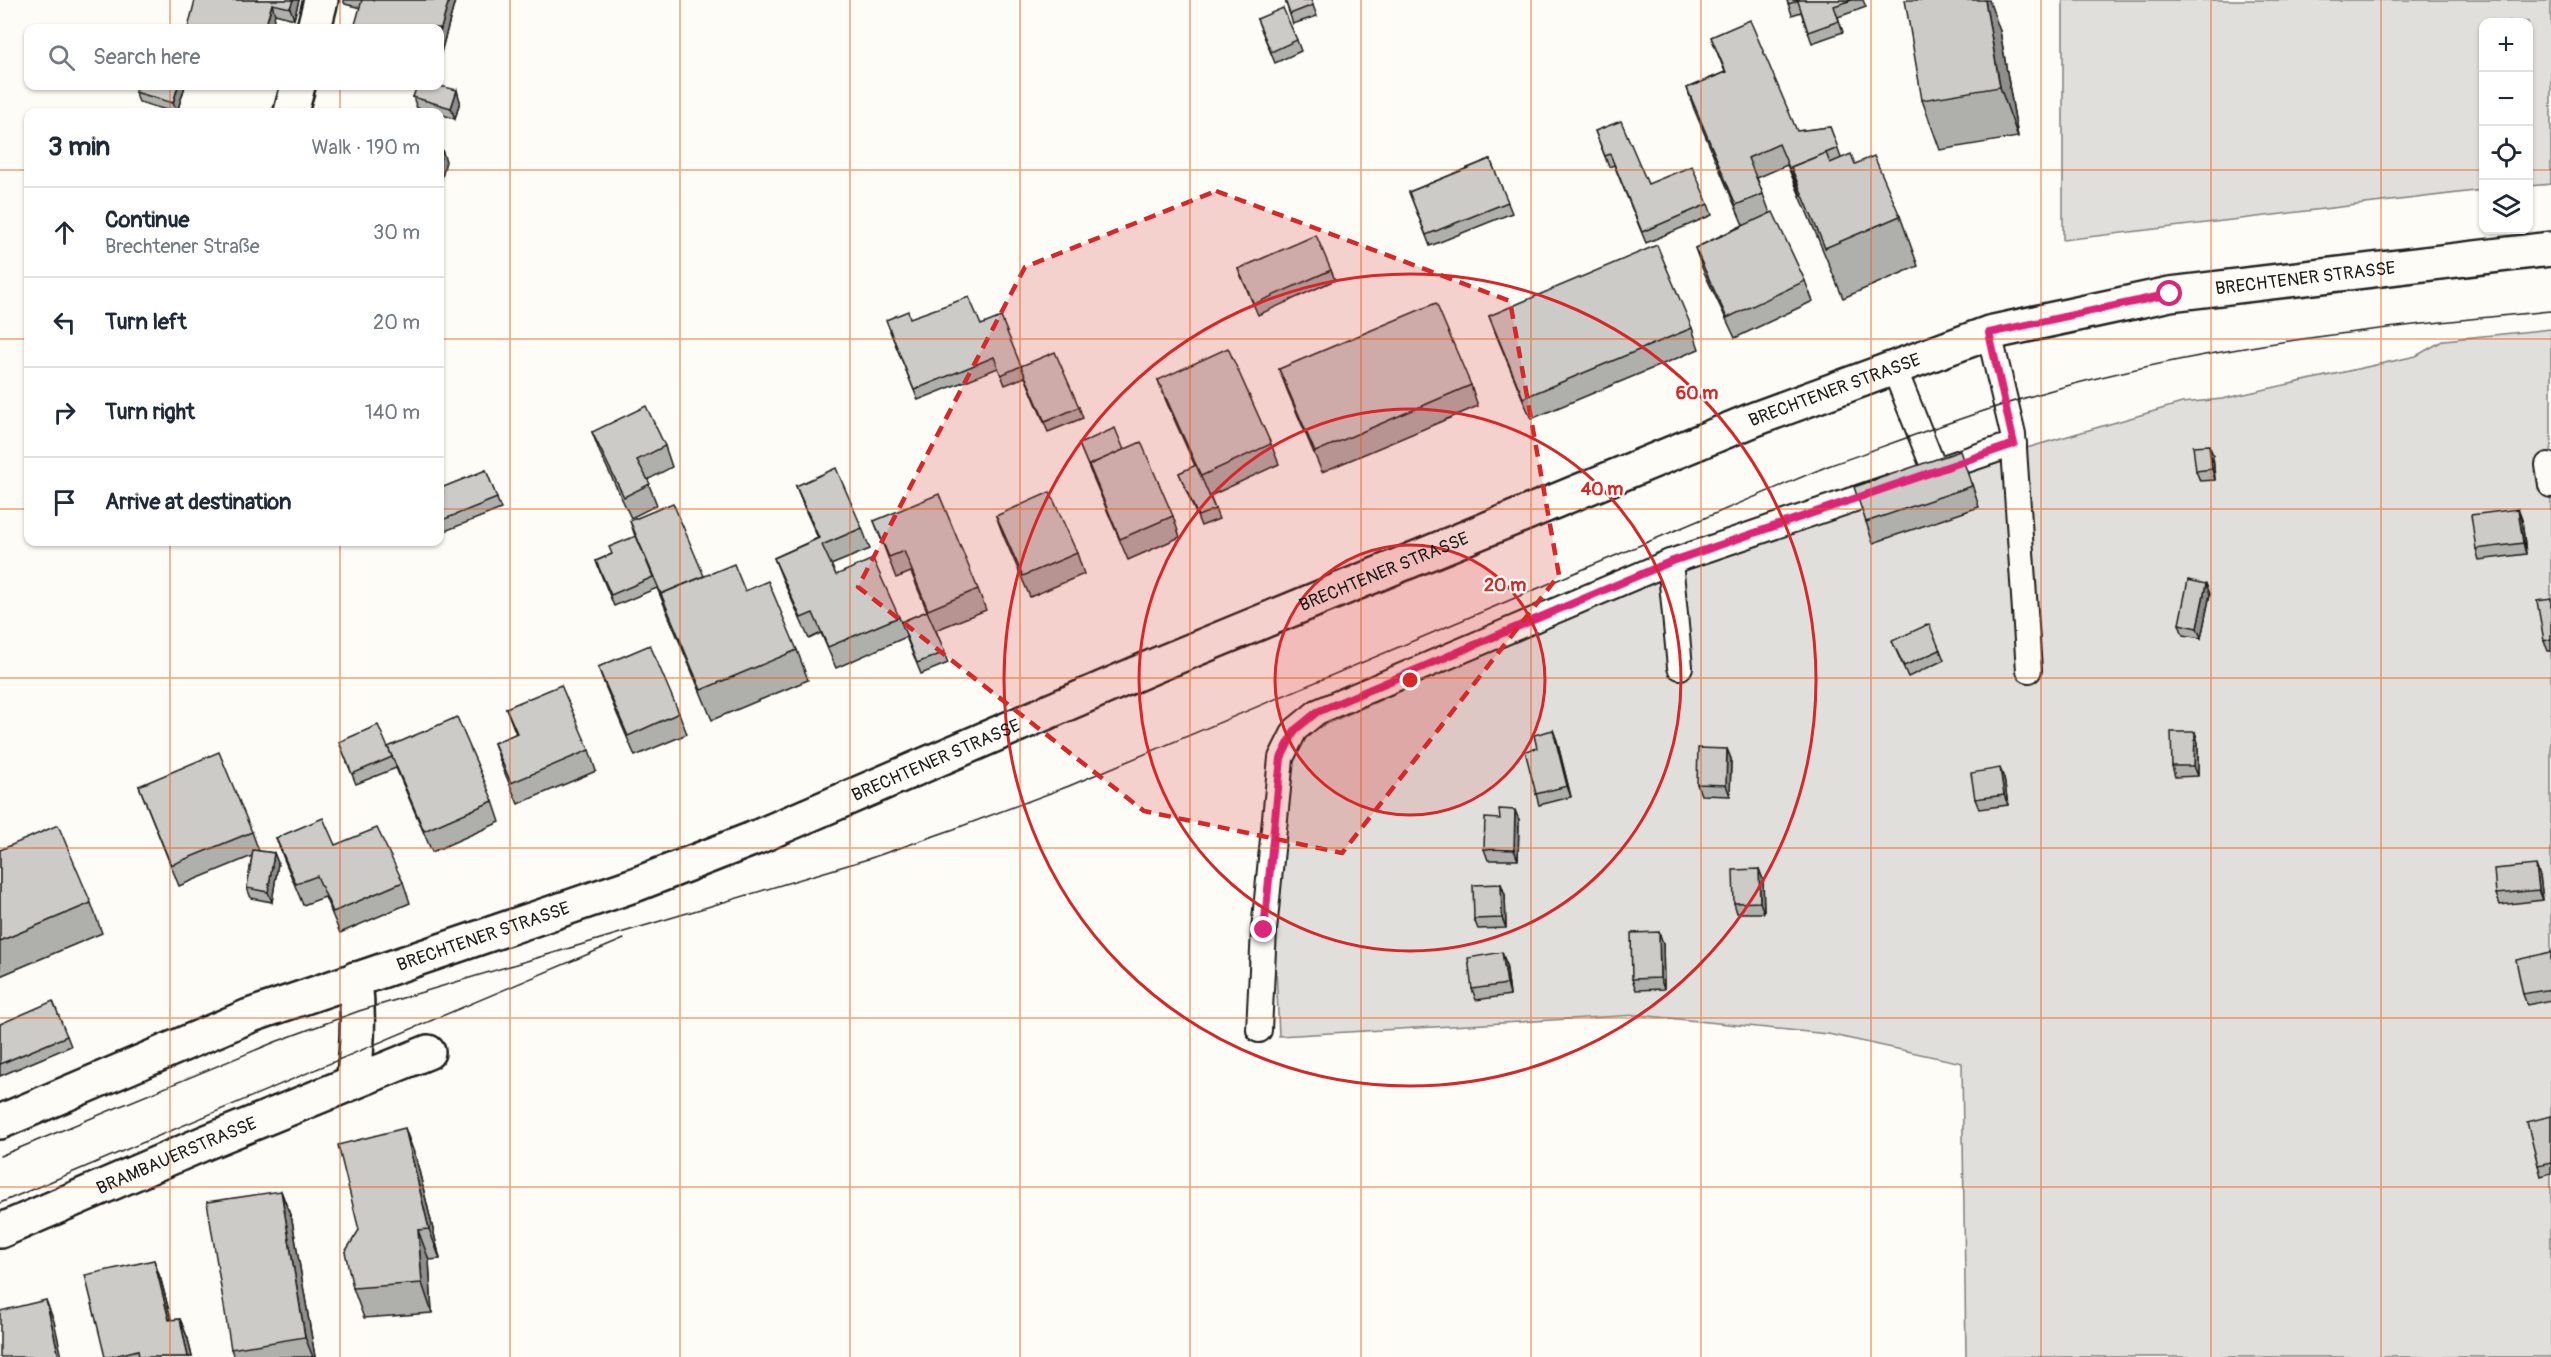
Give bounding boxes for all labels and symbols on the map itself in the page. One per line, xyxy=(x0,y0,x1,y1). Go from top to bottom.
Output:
street label: BRECHTENER STRASSE xyxy=(2214,256,2397,301)
route start xyxy=(2156,280,2182,306)
street label: BRECHTENER STRASSE xyxy=(1745,348,1924,432)
text: 60 m xyxy=(1676,382,1718,405)
text: 40 m xyxy=(1581,478,1623,501)
street label: BRECHTENER STRASSE xyxy=(1296,527,1472,617)
text: 20 m xyxy=(1484,574,1526,597)
centre of rings xyxy=(1400,670,1420,690)
street label: BRECHTENER STRASSE xyxy=(848,714,1024,807)
street label: BRECHTENER STRASSE xyxy=(394,897,573,977)
route end xyxy=(1250,916,1276,942)
street label: BRAMBAUERSTRASSE xyxy=(93,1112,260,1200)

